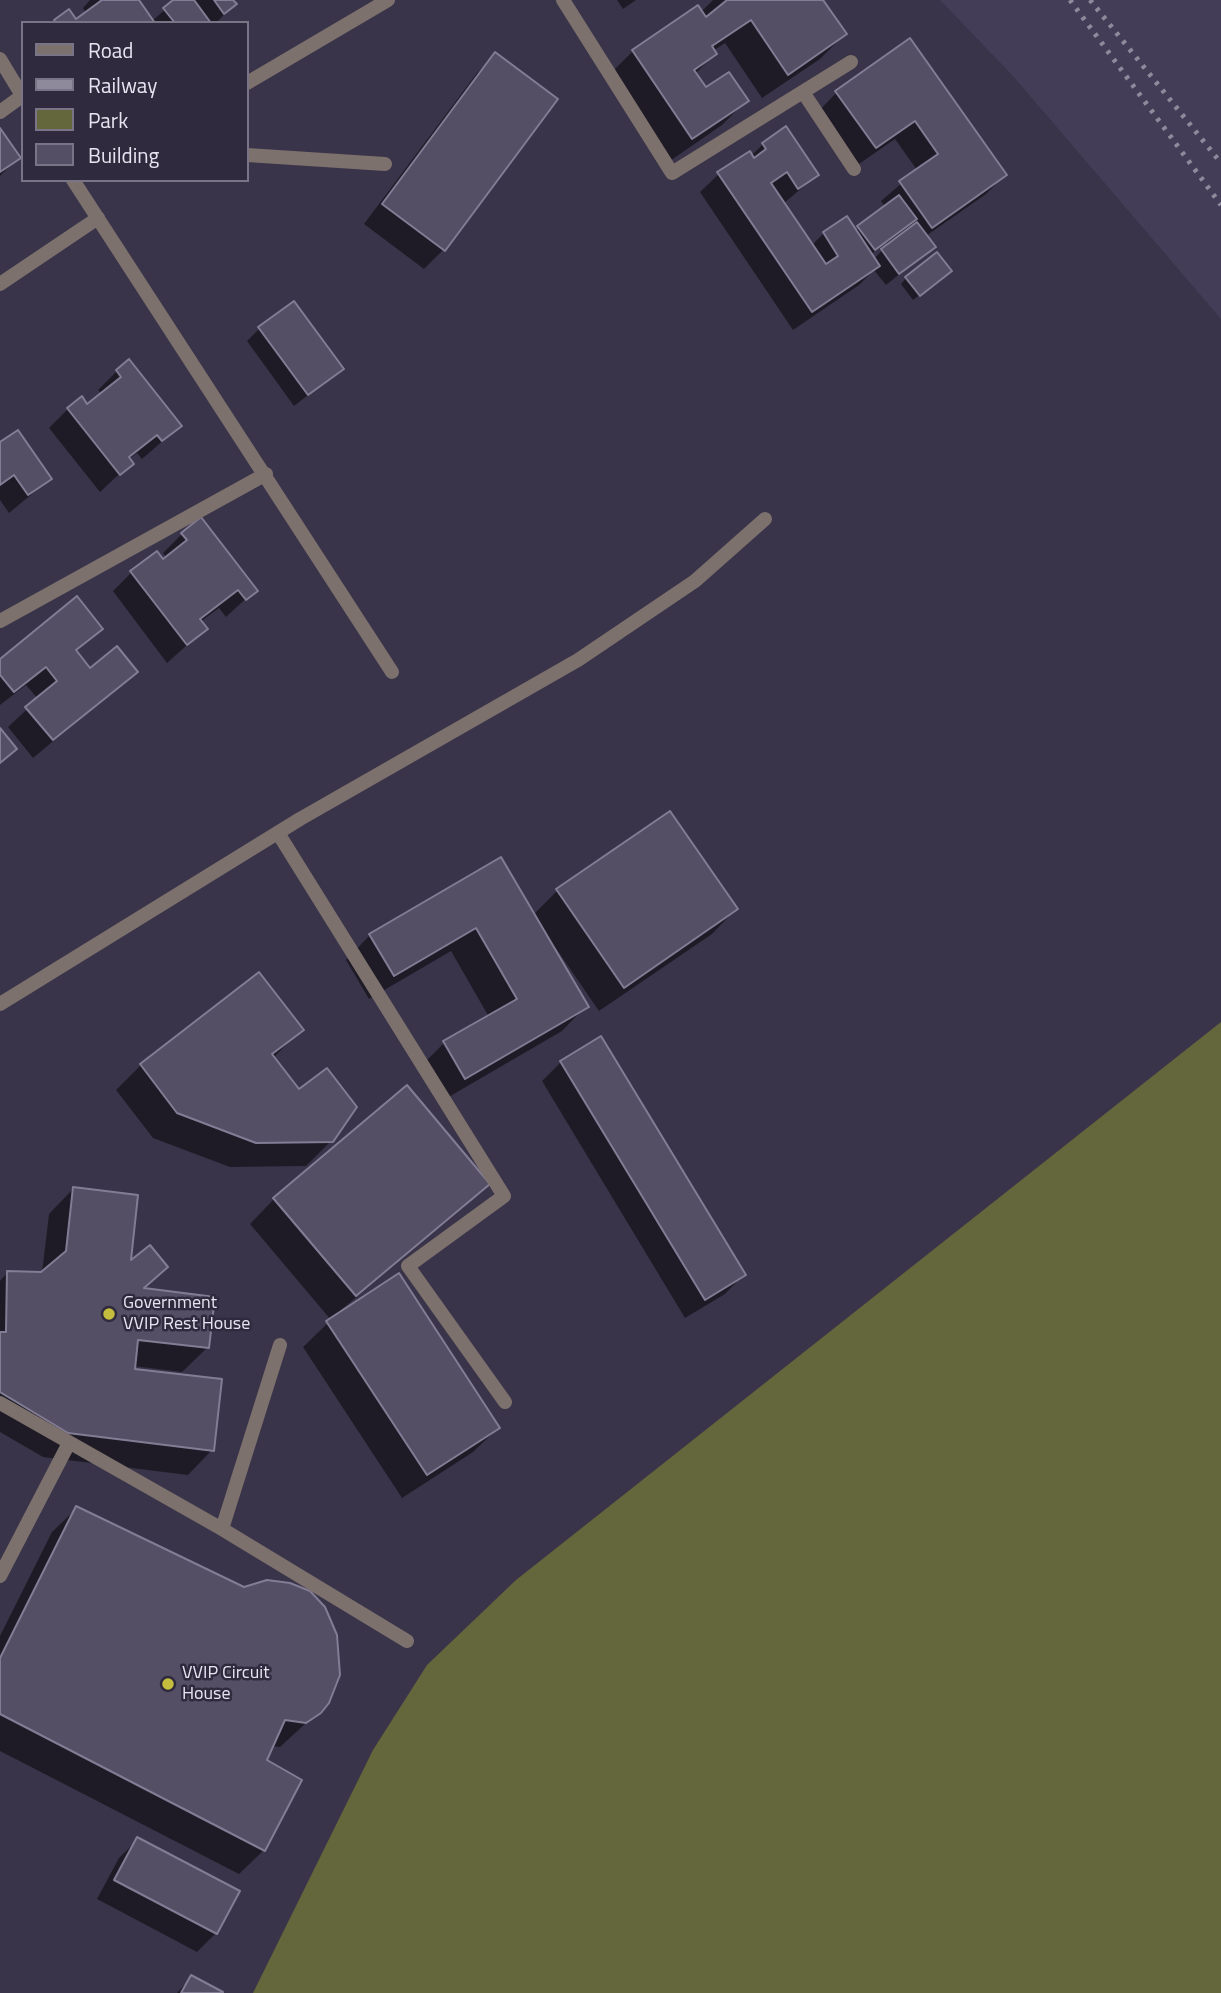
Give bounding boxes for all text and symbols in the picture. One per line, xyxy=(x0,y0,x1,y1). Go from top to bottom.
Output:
legend xyxy=(21,21,248,182)
text: Road xyxy=(88,34,133,66)
text: Railway xyxy=(88,69,157,101)
text: Park xyxy=(88,104,128,136)
text: Building xyxy=(88,139,159,171)
place label: Government VVIP Rest House xyxy=(123,1293,250,1336)
marker: Government VVIP Rest House xyxy=(101,1306,117,1322)
place label: VVIP Circuit House xyxy=(182,1663,269,1706)
marker: VVIP Circuit House xyxy=(160,1676,176,1692)

